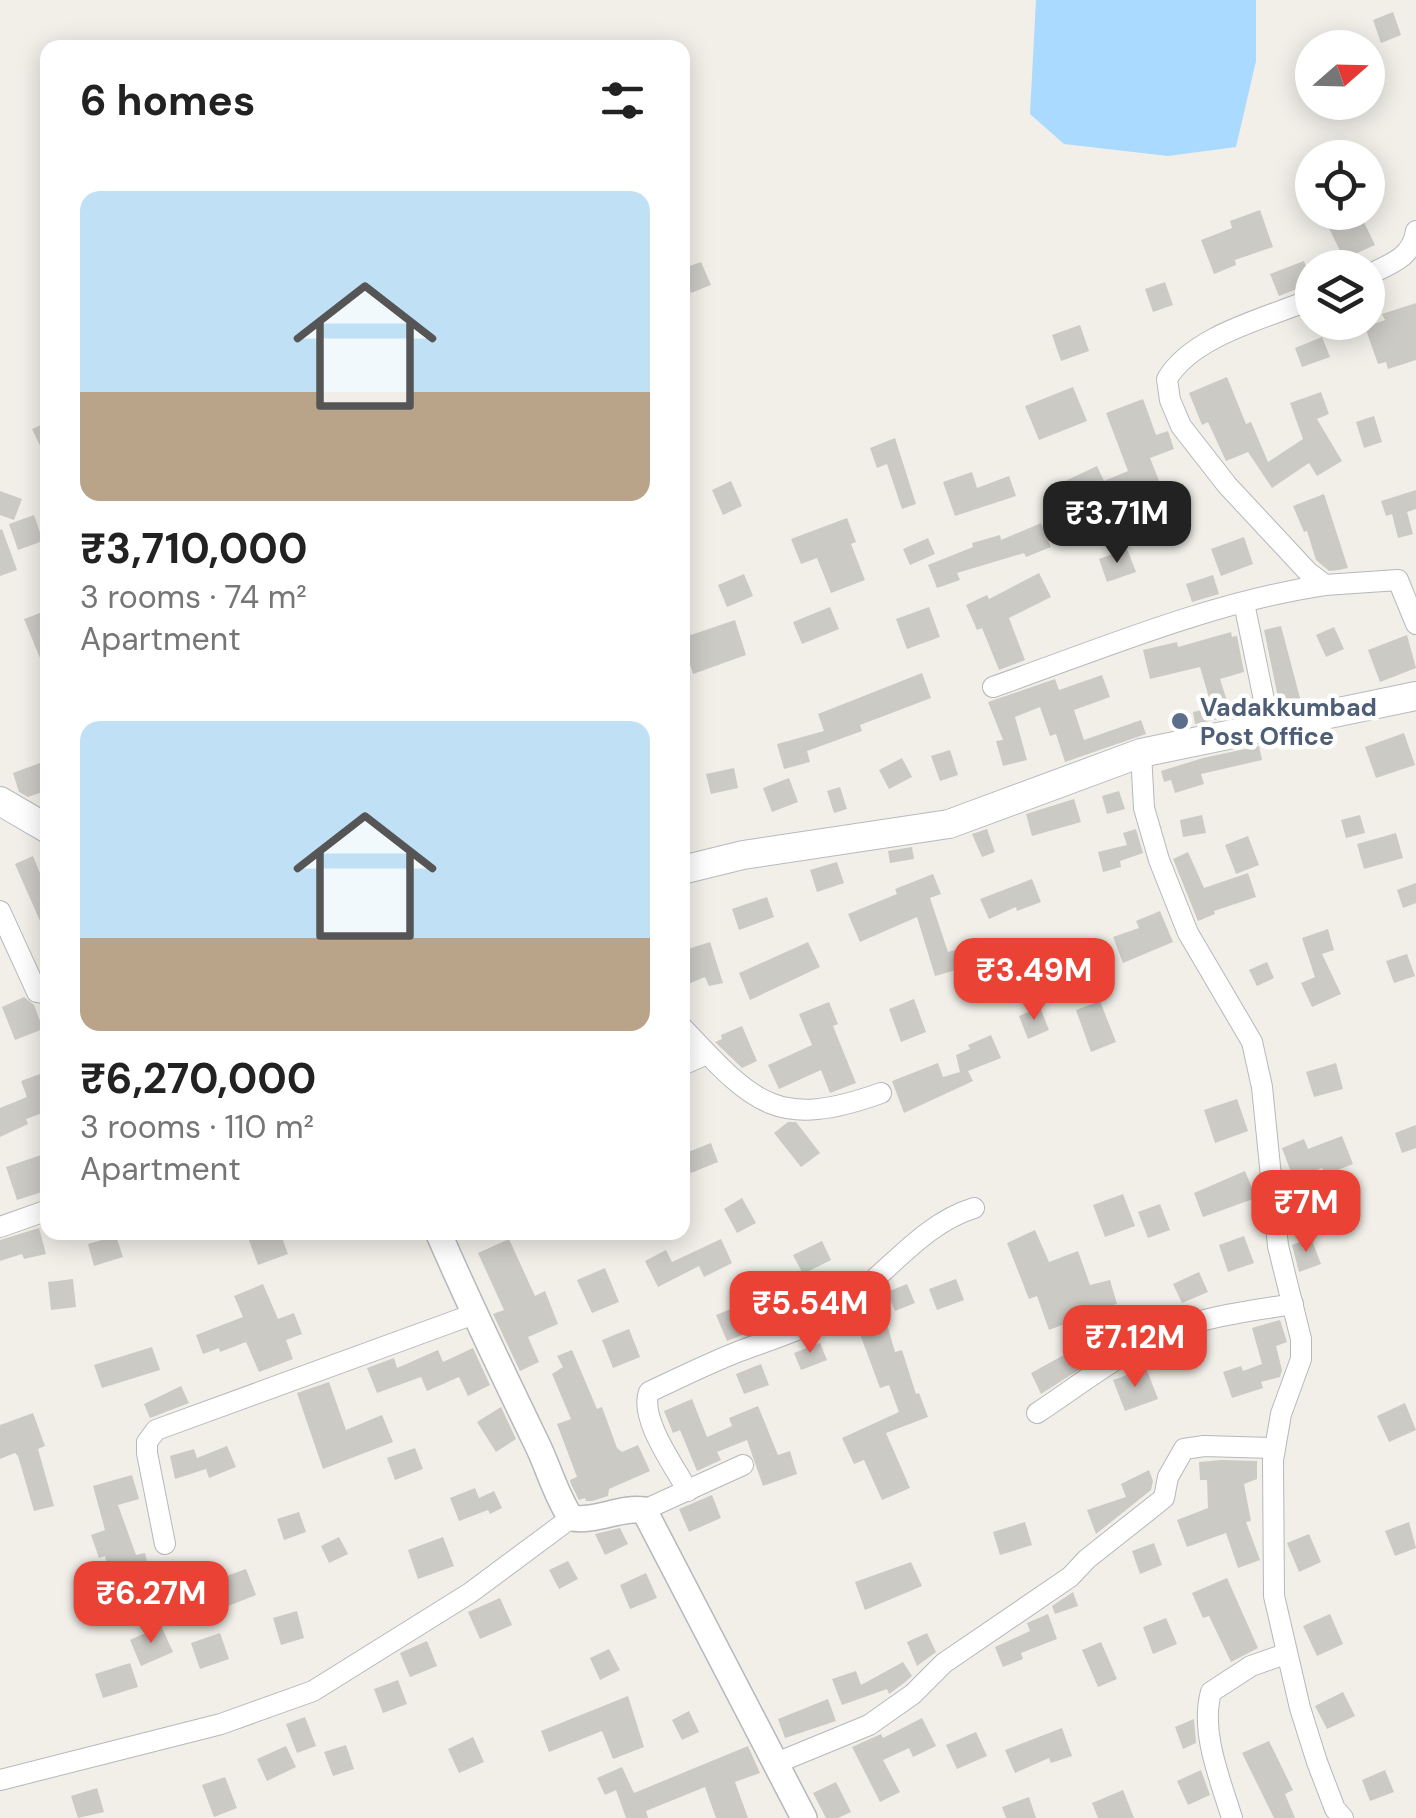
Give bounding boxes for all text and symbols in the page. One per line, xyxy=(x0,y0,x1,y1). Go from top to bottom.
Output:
north arrow xyxy=(1295,30,1385,120)
map controls xyxy=(1295,30,1385,340)
text: 6 homes xyxy=(80,73,255,128)
icon: filters xyxy=(595,73,650,128)
button: locate xyxy=(1295,140,1385,230)
button: layers xyxy=(1295,250,1385,340)
icon: home xyxy=(275,256,455,436)
pin: ₹3.71M xyxy=(1036,481,1198,566)
text: ₹3.71M xyxy=(1065,492,1169,534)
text: ₹3,710,000 xyxy=(80,521,307,576)
text: 3 rooms · 74 m² xyxy=(80,576,307,618)
text: Apartment xyxy=(80,618,241,660)
place label: Vadakkumbad Post Office xyxy=(1200,691,1377,753)
marker: Vadakkumbad Post Office xyxy=(1169,710,1191,732)
icon: home xyxy=(275,786,455,966)
pin: ₹3.49M xyxy=(953,938,1115,1023)
text: ₹3.49M xyxy=(976,949,1092,991)
text: ₹6,270,000 xyxy=(80,1051,316,1106)
text: 3 rooms · 110 m² xyxy=(80,1106,314,1148)
text: Apartment xyxy=(80,1148,241,1190)
pin: ₹7M xyxy=(1258,1170,1354,1255)
text: ₹7M xyxy=(1273,1181,1339,1223)
pin: ₹5.54M xyxy=(729,1271,891,1356)
text: ₹5.54M xyxy=(752,1282,868,1324)
pin: ₹7.12M xyxy=(1054,1305,1216,1390)
text: ₹7.12M xyxy=(1085,1316,1185,1358)
pin: ₹6.27M xyxy=(70,1561,232,1646)
text: ₹6.27M xyxy=(96,1572,206,1614)

